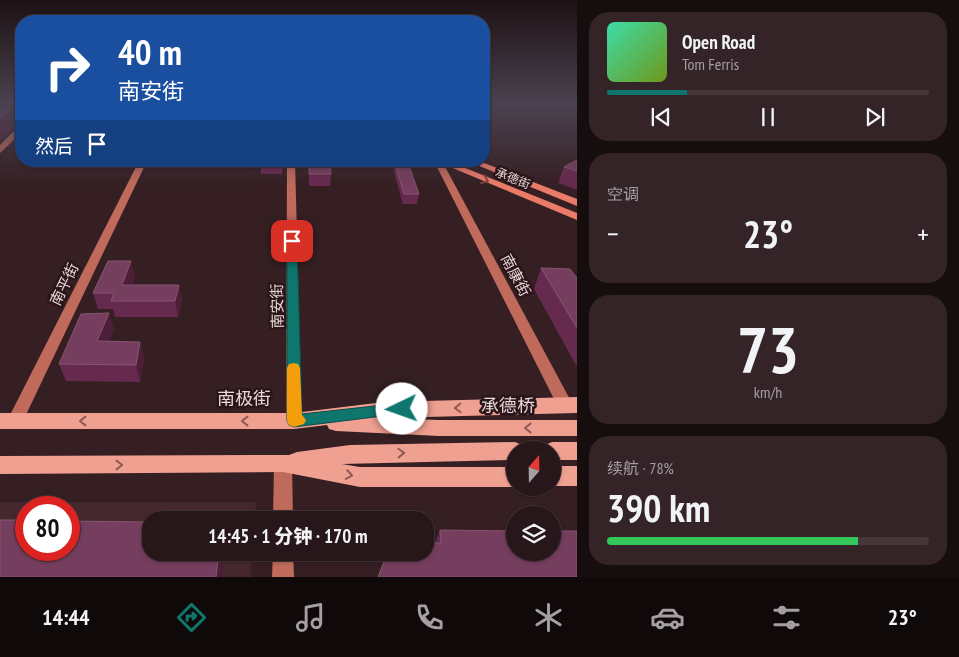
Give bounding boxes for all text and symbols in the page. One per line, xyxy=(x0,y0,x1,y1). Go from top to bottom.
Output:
text: 40 m xyxy=(118,29,182,75)
text: Open Road xyxy=(682,30,755,54)
icon: right xyxy=(35,35,100,100)
text: Tom Ferris xyxy=(682,54,739,74)
text: 南安街 xyxy=(118,77,184,105)
icon: previous xyxy=(647,103,675,131)
icon: pause xyxy=(754,103,782,131)
icon: next xyxy=(861,103,889,131)
icon: arrive xyxy=(83,130,111,158)
text: 然后 xyxy=(35,134,73,158)
street label: 承德街 xyxy=(493,164,533,192)
one-way arrow xyxy=(480,173,489,184)
text: 空调 xyxy=(607,184,639,204)
text: 23° xyxy=(743,209,793,258)
text: − xyxy=(607,215,619,252)
text: + xyxy=(917,215,929,252)
pin xyxy=(271,220,313,262)
icon: arrive xyxy=(278,227,306,255)
street label: 南康街 xyxy=(497,251,535,299)
street label: 南平街 xyxy=(46,260,82,308)
street label: 南安街 xyxy=(267,283,287,329)
text: 73 xyxy=(737,307,799,391)
position arrow xyxy=(375,382,427,434)
text: km/h xyxy=(754,382,782,402)
street label: 南极街 xyxy=(217,387,271,410)
street label: 承德桥 xyxy=(481,394,535,417)
one-way arrow xyxy=(454,402,462,413)
one-way arrow xyxy=(79,416,86,426)
one-way arrow xyxy=(241,416,249,426)
one-way arrow xyxy=(524,423,532,433)
north arrow xyxy=(506,441,561,496)
map controls xyxy=(506,441,561,561)
one-way arrow xyxy=(398,447,406,458)
text: 续航 · 78% xyxy=(607,458,674,478)
one-way arrow xyxy=(115,460,123,470)
one-way arrow xyxy=(344,469,353,479)
text: 390 km xyxy=(607,483,710,532)
speed limit sign: 80 xyxy=(15,496,80,561)
button: layers xyxy=(506,506,561,561)
text: 14:45 · 1 分钟 · 170 m xyxy=(208,524,368,548)
icon: directions xyxy=(174,600,209,635)
icon: music xyxy=(293,600,328,635)
icon: phone xyxy=(412,600,447,635)
icon: climate xyxy=(531,600,566,635)
icon: car xyxy=(650,600,685,635)
icon: filters xyxy=(769,600,804,635)
text: 14:44 xyxy=(42,603,90,631)
text: 23° xyxy=(888,603,917,631)

